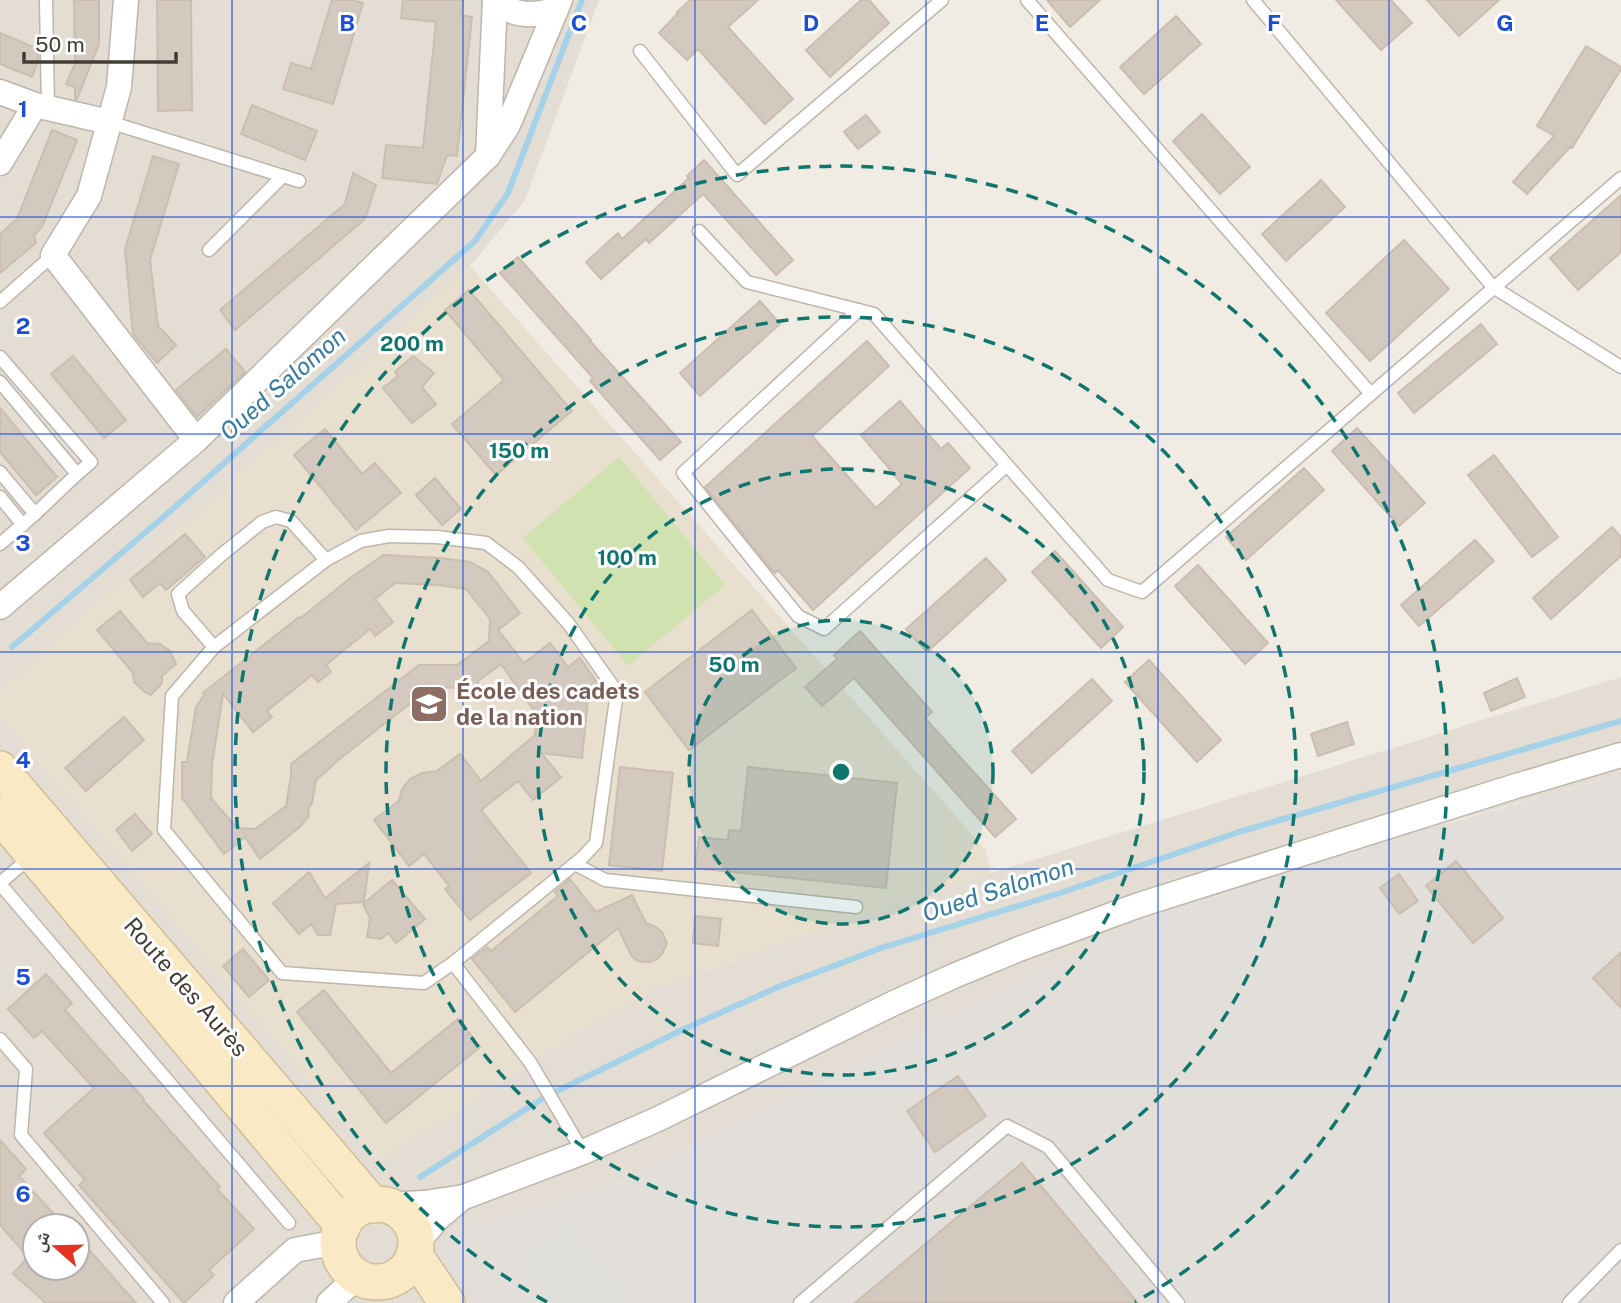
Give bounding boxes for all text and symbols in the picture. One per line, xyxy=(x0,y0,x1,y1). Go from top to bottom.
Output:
text: B xyxy=(339,9,355,36)
text: C xyxy=(571,9,587,36)
text: D xyxy=(803,9,819,36)
text: E xyxy=(1035,9,1049,36)
text: F xyxy=(1267,9,1281,36)
text: G xyxy=(1496,9,1514,36)
scale bar xyxy=(24,21,177,65)
text: 50 m xyxy=(35,32,85,57)
text: 1 xyxy=(18,95,28,122)
text: 2 xyxy=(16,312,30,339)
water label: Oued Salomon xyxy=(214,321,351,445)
text: 200 m xyxy=(380,331,444,356)
text: 150 m xyxy=(489,438,549,463)
text: 3 xyxy=(15,529,31,556)
text: 100 m xyxy=(597,545,657,570)
text: 50 m xyxy=(708,652,760,677)
place label: École des cadets de la nation xyxy=(456,677,640,730)
school or university icon: École des cadets de la nation xyxy=(408,683,450,725)
text: 4 xyxy=(15,746,31,773)
centre of rings xyxy=(829,760,853,784)
water label: Oued Salomon xyxy=(918,851,1077,927)
street label: Route des Aurès xyxy=(119,912,254,1062)
text: 5 xyxy=(15,963,31,990)
text: 6 xyxy=(15,1180,31,1207)
north arrow xyxy=(21,1212,91,1282)
text: ش xyxy=(26,1228,55,1255)

